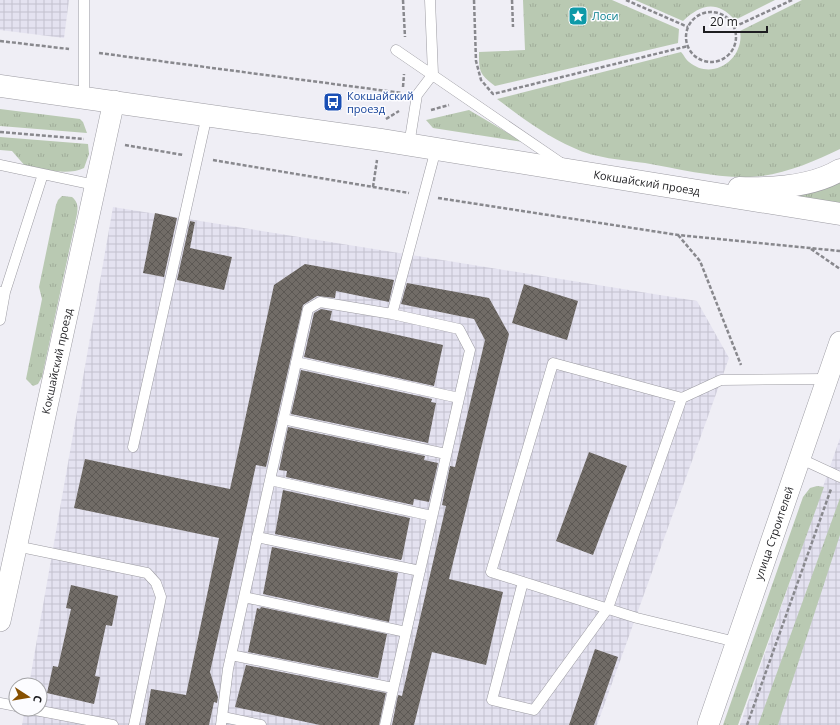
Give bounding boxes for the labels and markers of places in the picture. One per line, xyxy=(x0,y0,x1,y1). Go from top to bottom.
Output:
place icon: Лоси xyxy=(567,5,589,27)
place label: Лоси xyxy=(592,8,619,23)
place label: Кокшайский проезд xyxy=(347,88,414,116)
bus stop icon: Кокшайский проезд xyxy=(322,91,344,113)

